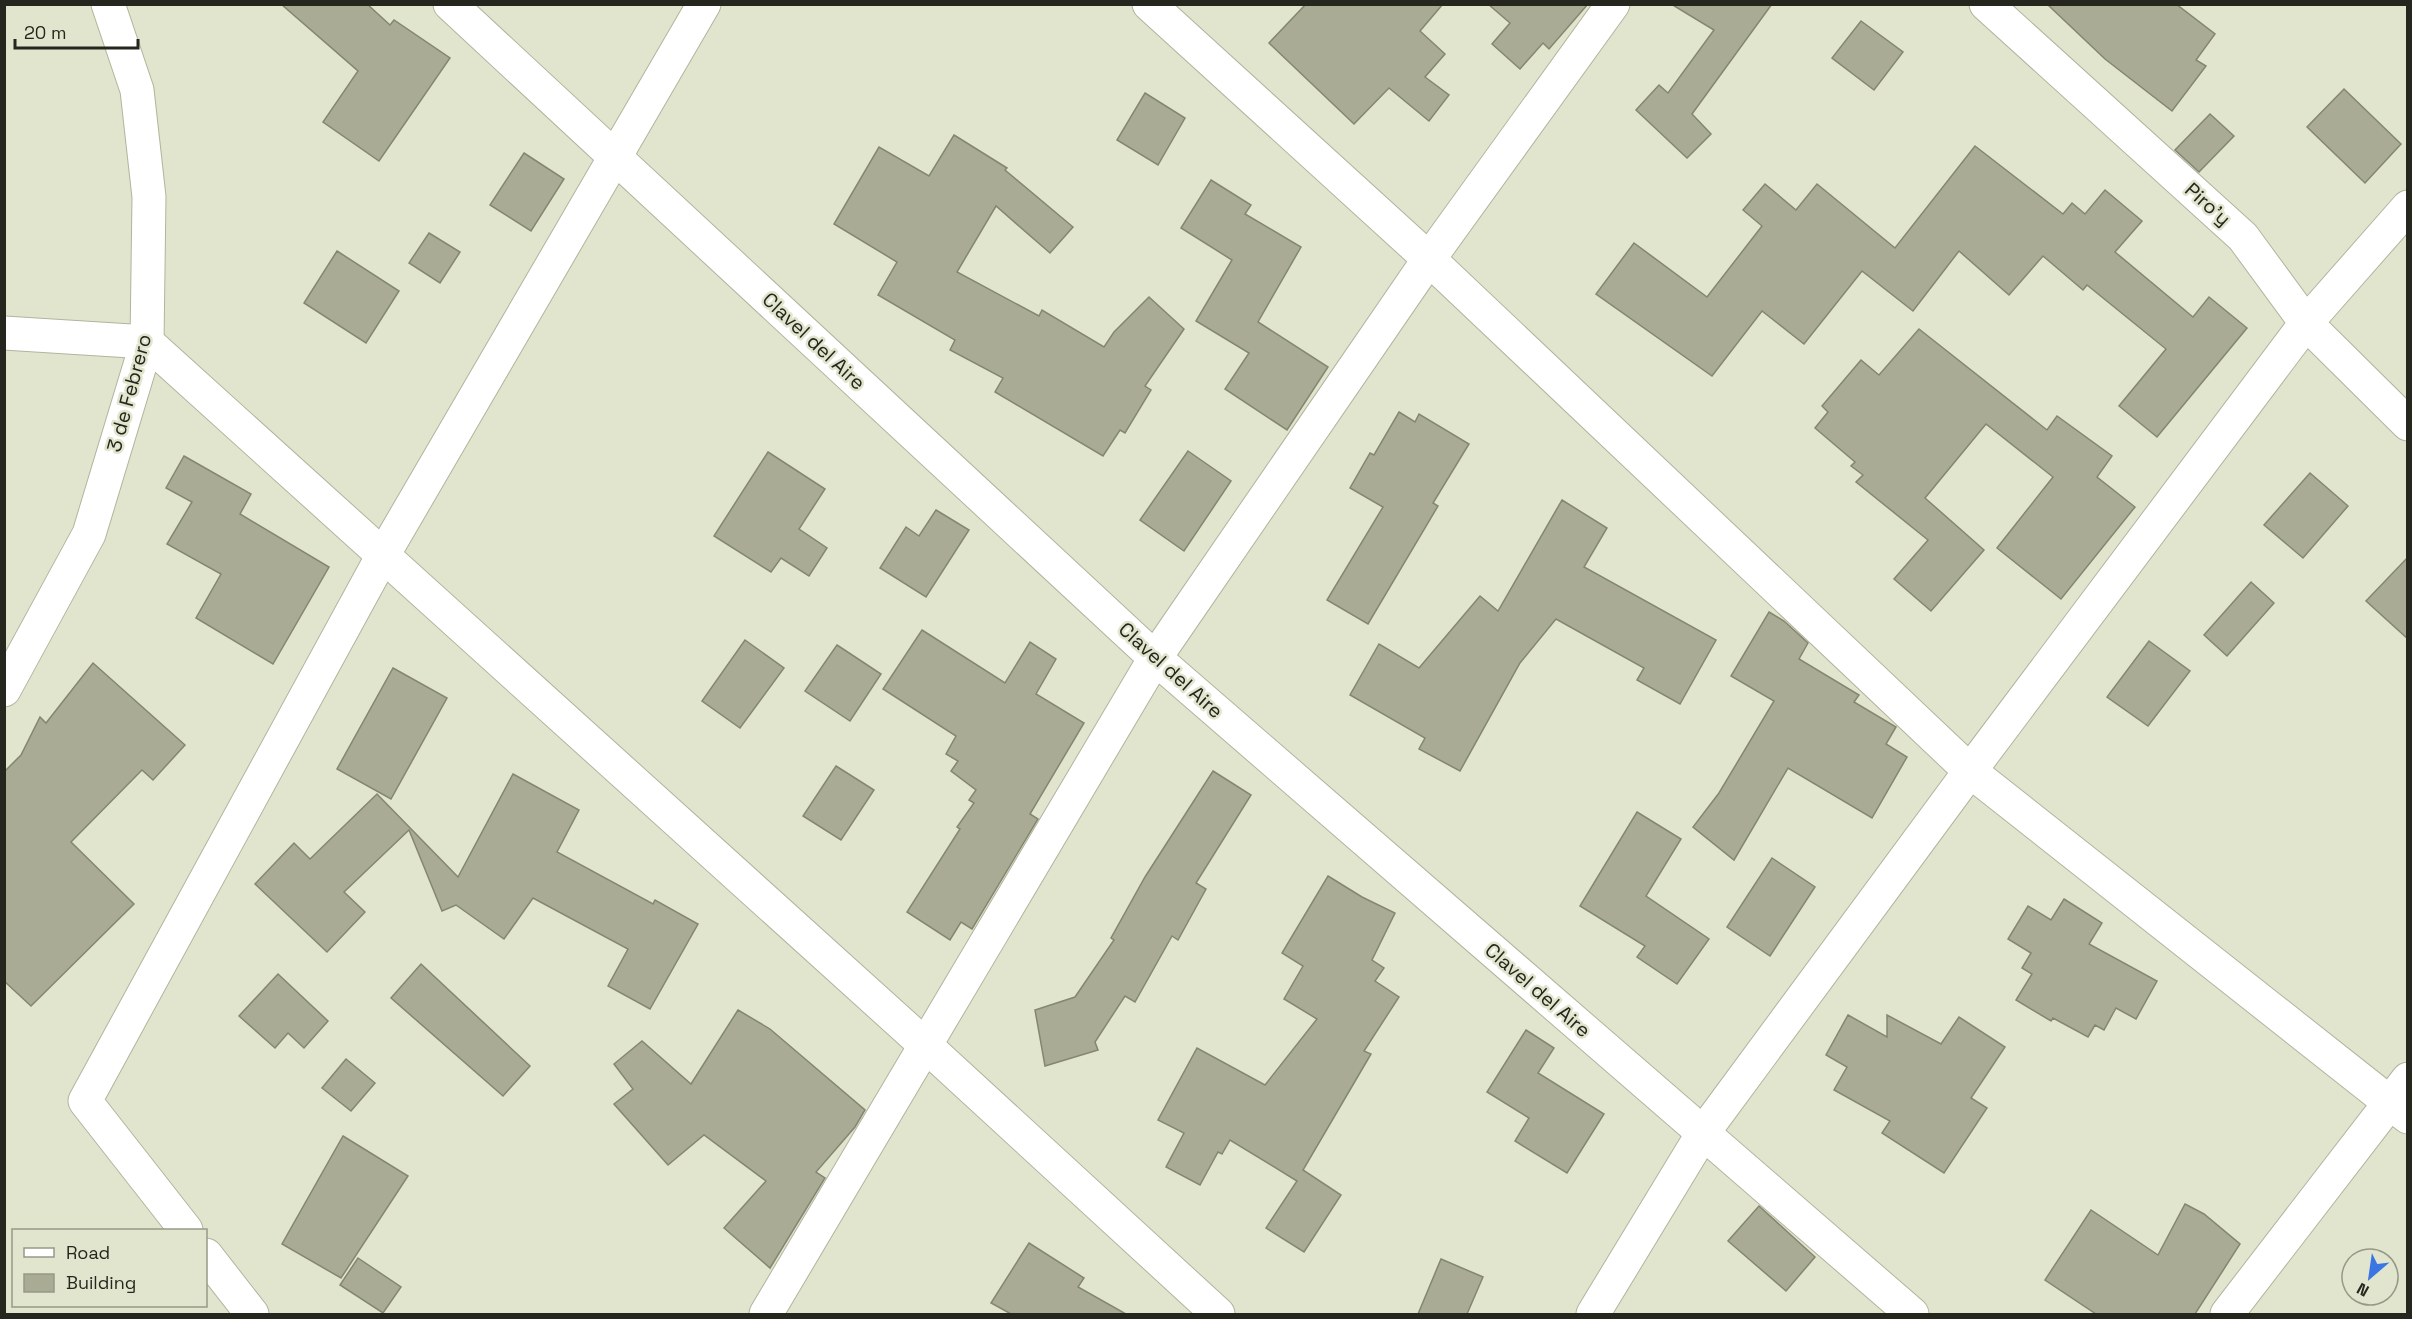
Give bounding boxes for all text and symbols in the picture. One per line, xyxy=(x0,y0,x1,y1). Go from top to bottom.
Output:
scale bar xyxy=(15,12,138,50)
text: 20 m xyxy=(24,21,67,44)
street label: Piro'y xyxy=(2180,177,2236,231)
street label: Clavel del Aire xyxy=(757,286,871,396)
street label: 3 de Febrero xyxy=(101,331,157,455)
street label: Clavel del Aire xyxy=(1113,616,1229,724)
street label: Clavel del Aire xyxy=(1480,937,1596,1043)
legend xyxy=(12,1229,207,1307)
text: Road xyxy=(66,1241,110,1264)
north arrow xyxy=(2340,1247,2400,1307)
text: Building xyxy=(66,1271,136,1294)
text: N xyxy=(2353,1278,2373,1301)

